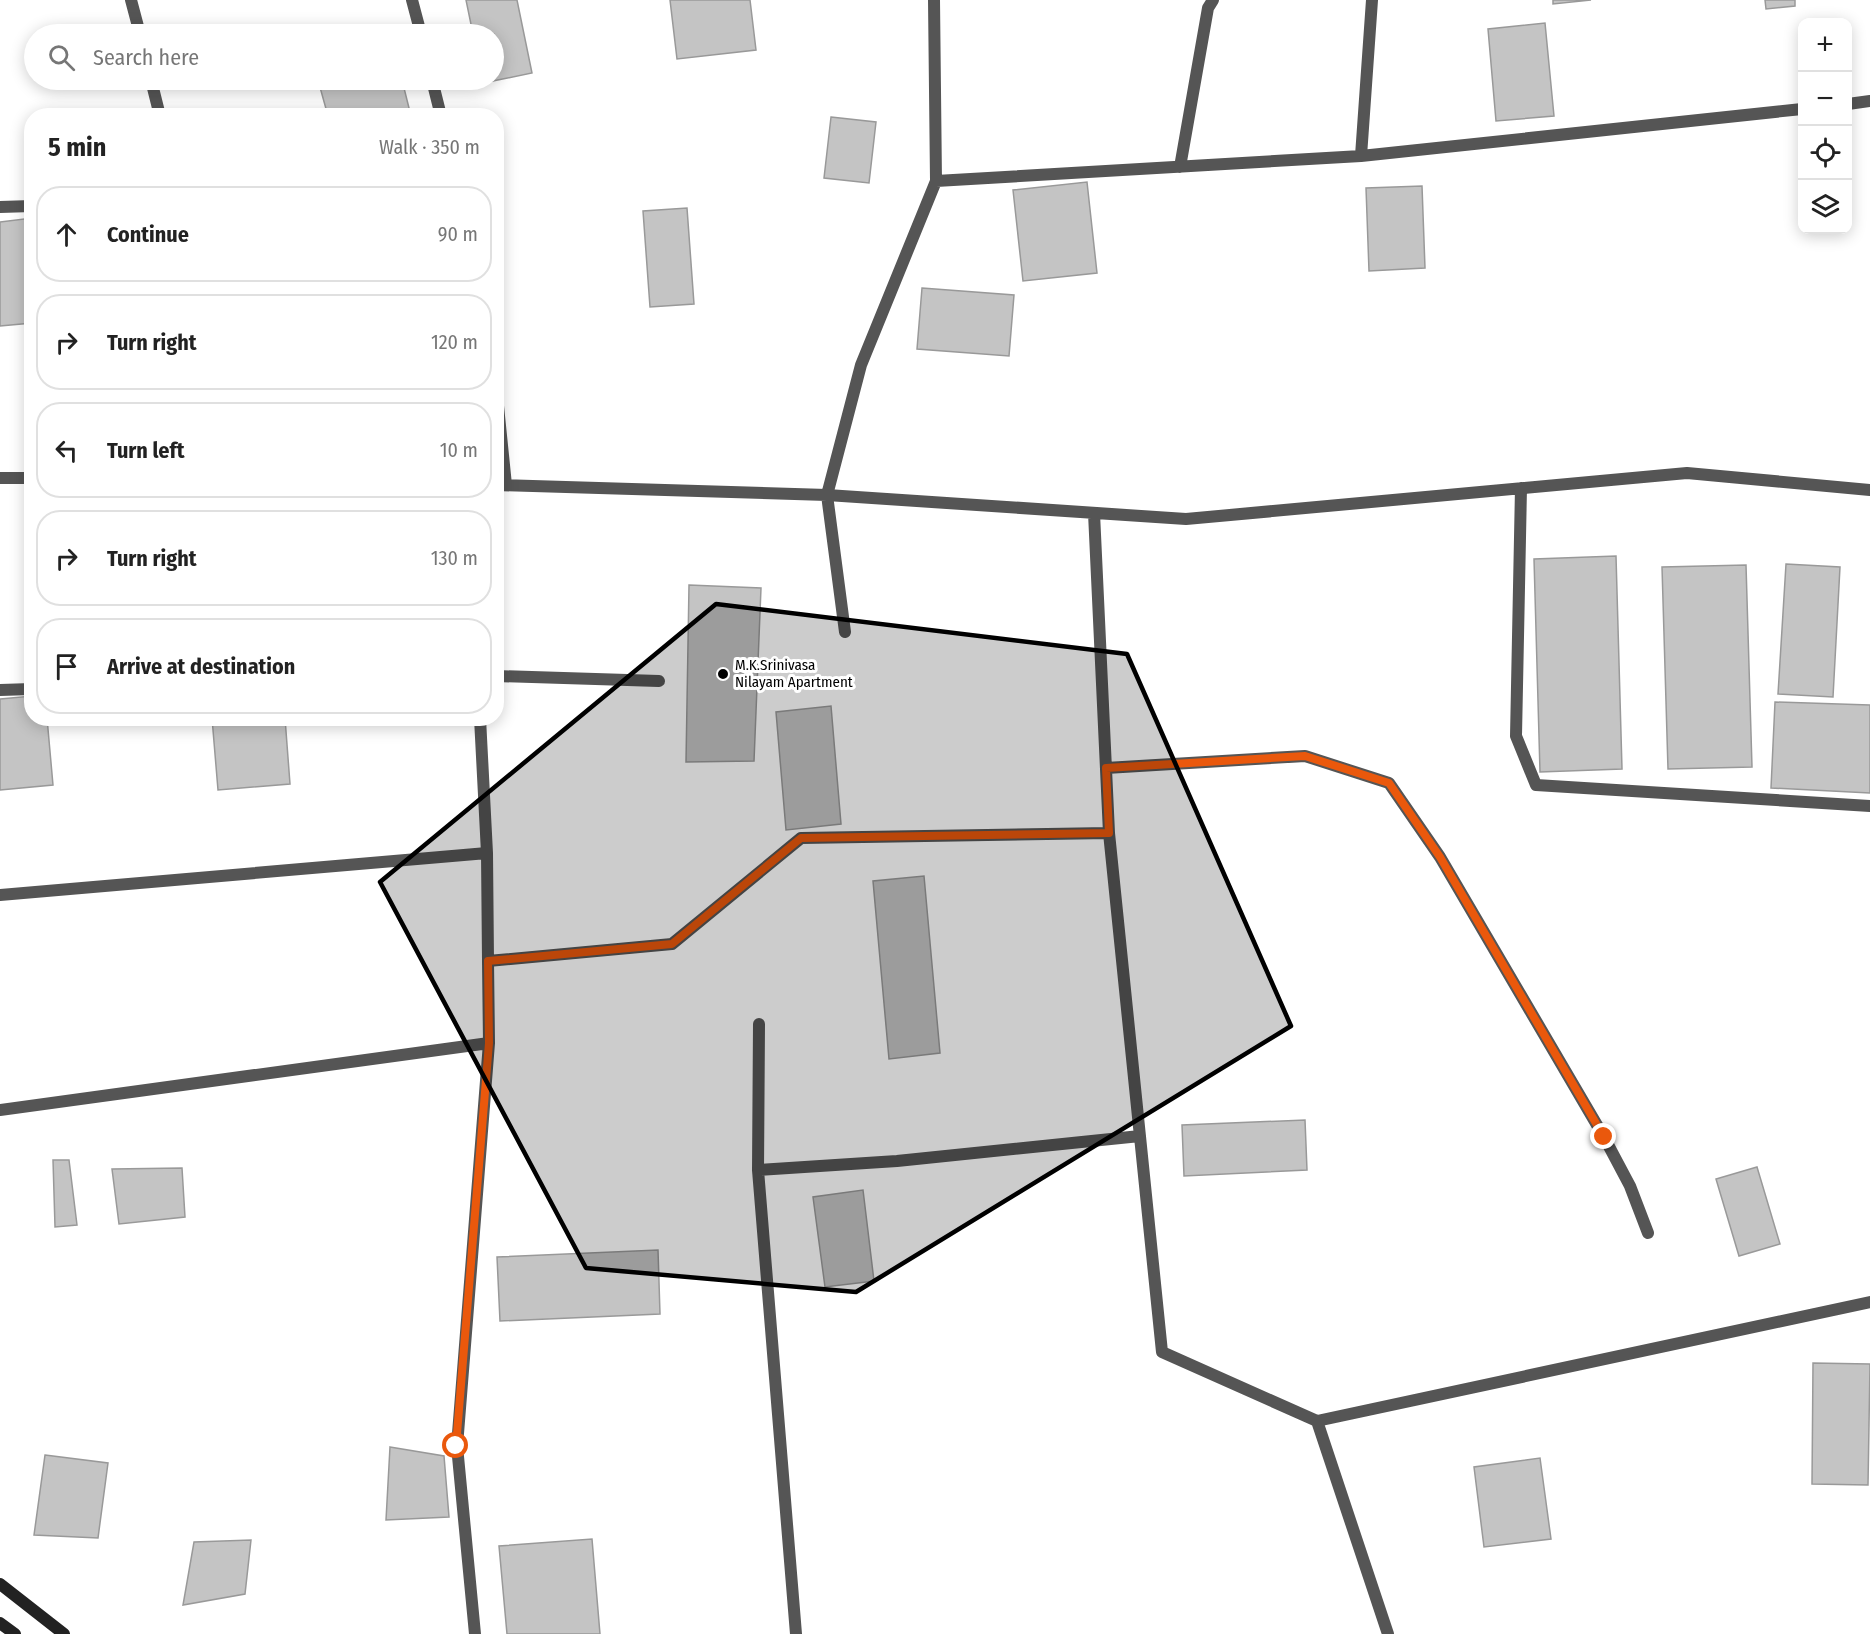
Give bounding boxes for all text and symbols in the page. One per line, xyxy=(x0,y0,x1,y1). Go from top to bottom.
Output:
map controls xyxy=(1798,18,1852,234)
button: + xyxy=(1798,18,1852,72)
search box xyxy=(24,24,504,90)
icon: search xyxy=(45,41,78,74)
text: Search here xyxy=(93,44,199,71)
button: − xyxy=(1798,72,1852,126)
button: locate xyxy=(1798,126,1852,180)
text: 5 min xyxy=(48,132,106,163)
text: Walk · 350 m xyxy=(379,135,480,159)
button: layers xyxy=(1798,180,1852,234)
icon: ahead xyxy=(50,218,83,251)
text: Continue xyxy=(107,221,189,248)
text: 90 m xyxy=(438,222,478,246)
icon: right xyxy=(50,326,83,359)
text: Turn right xyxy=(107,329,196,356)
text: 120 m xyxy=(431,330,478,354)
icon: left xyxy=(50,434,83,467)
text: Turn left xyxy=(107,437,185,464)
text: 10 m xyxy=(440,438,478,462)
icon: right xyxy=(50,542,83,575)
text: Turn right xyxy=(107,545,196,572)
text: 130 m xyxy=(431,546,478,570)
icon: arrive xyxy=(50,650,83,683)
text: Arrive at destination xyxy=(107,653,295,680)
place label: M.K.Srinivasa Nilayam Apartment xyxy=(735,656,853,691)
marker: M.K.Srinivasa Nilayam Apartment xyxy=(716,667,730,681)
route end xyxy=(1590,1123,1616,1149)
route start xyxy=(442,1432,468,1458)

